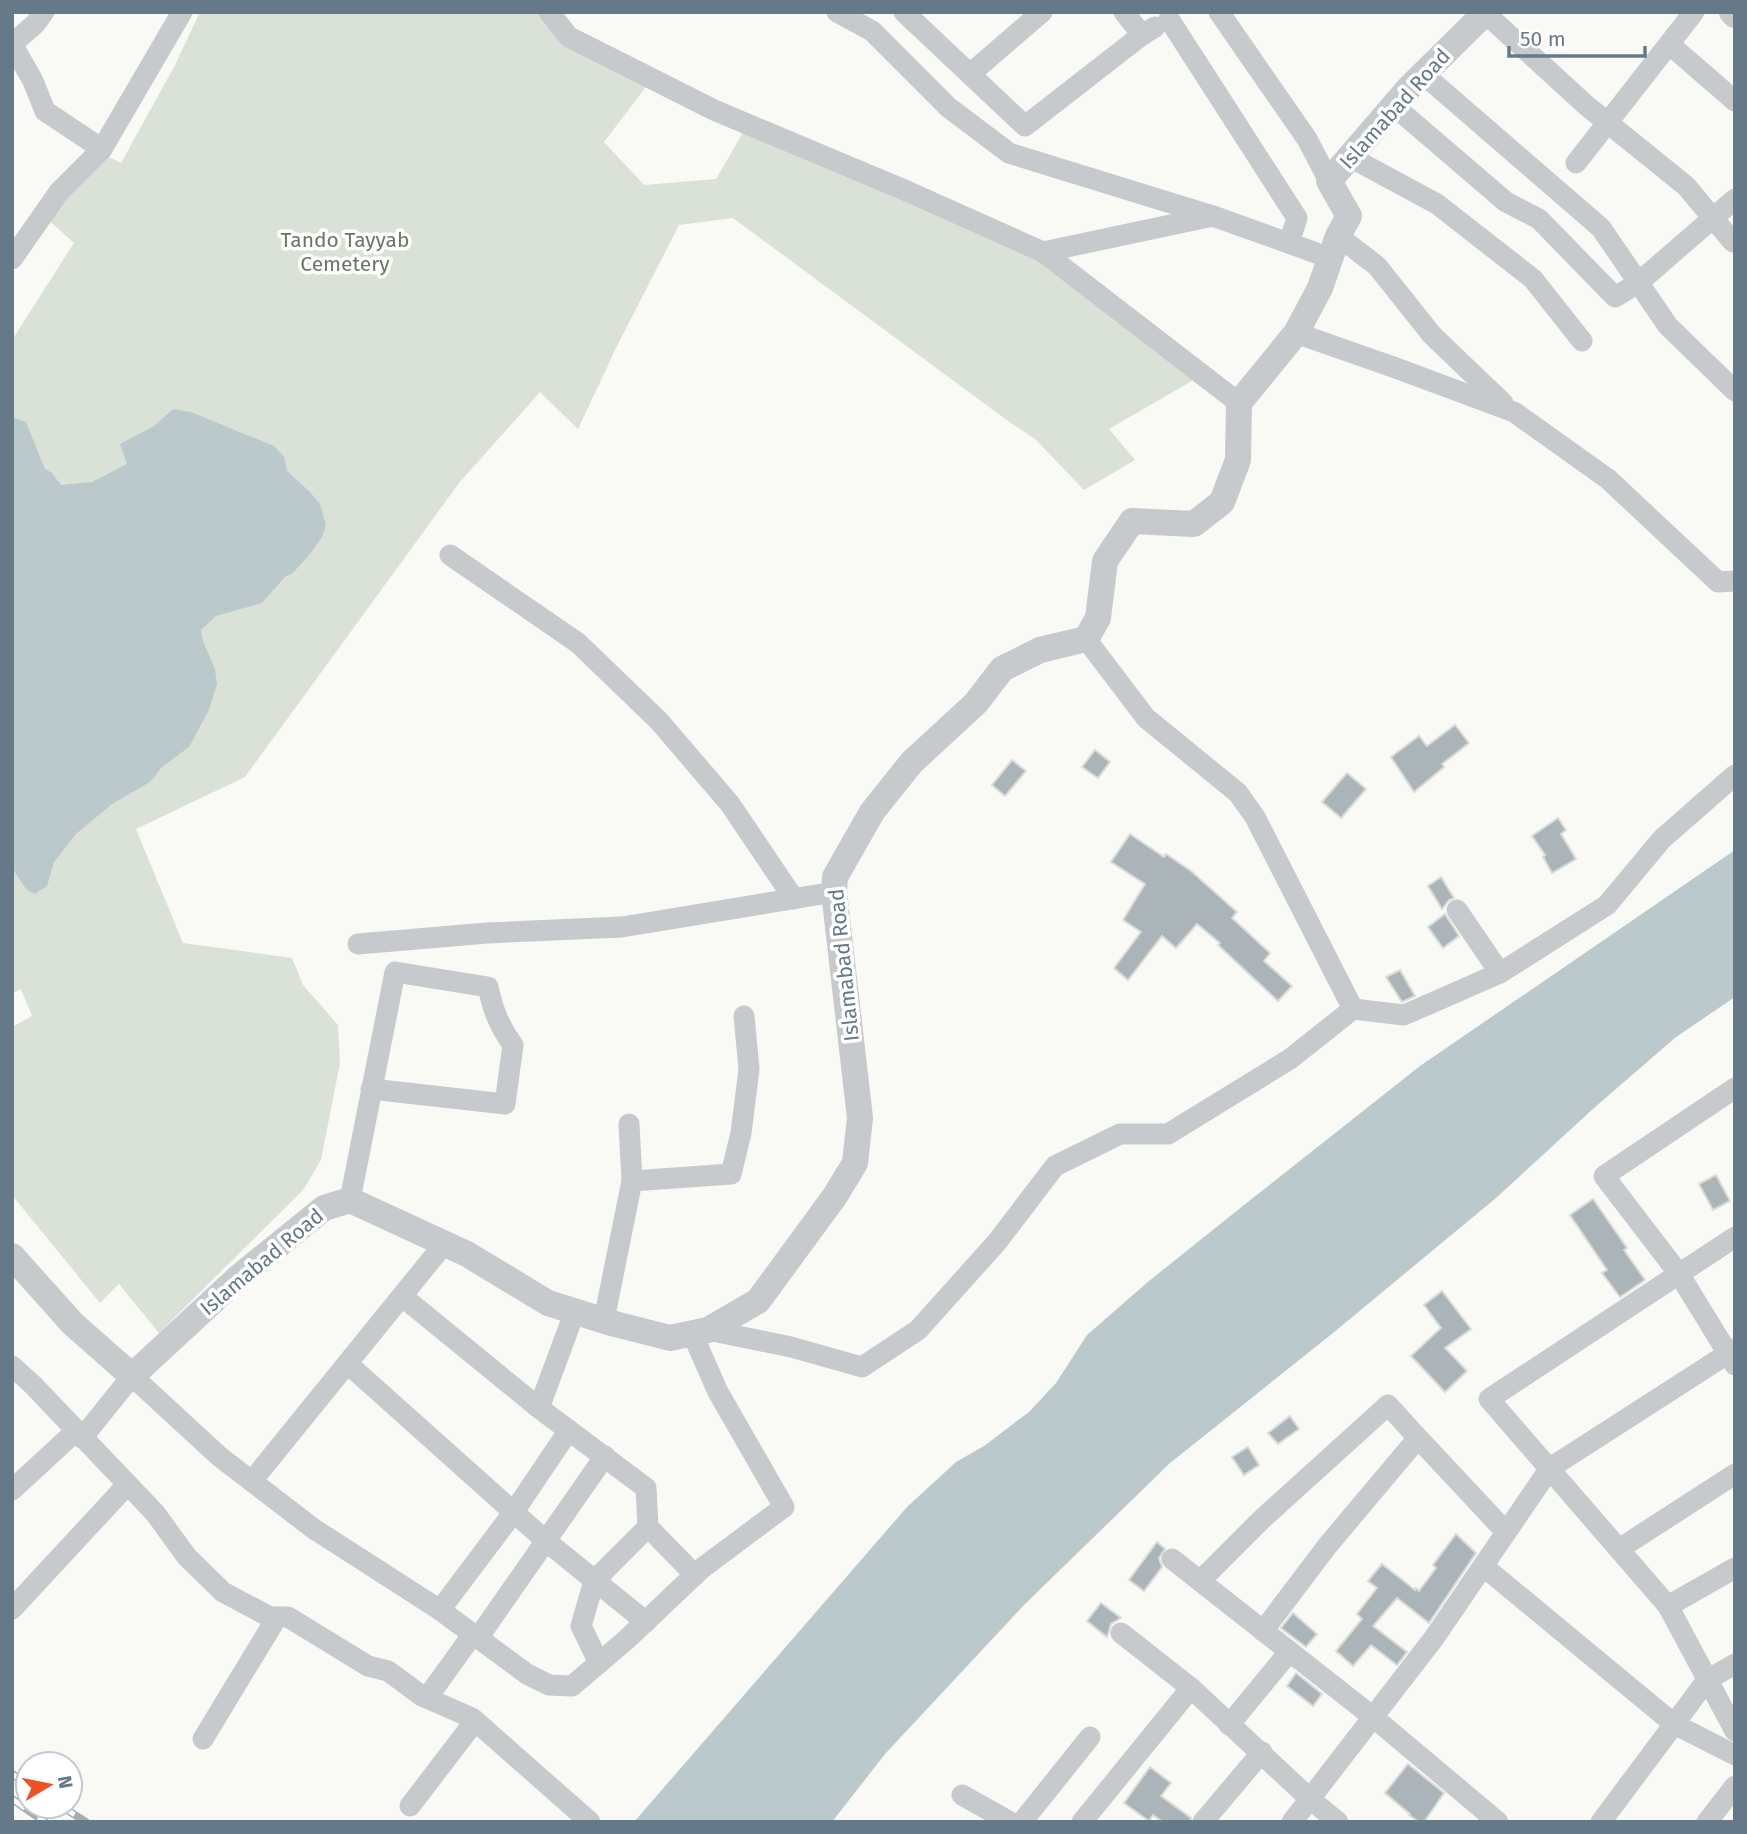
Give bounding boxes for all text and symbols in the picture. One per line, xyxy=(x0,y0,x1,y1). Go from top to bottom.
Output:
scale bar xyxy=(1509,14,1646,58)
text: 50 m xyxy=(1520,26,1566,52)
street label: Islamabad Road xyxy=(1334,43,1456,175)
park label: Tando Tayyab Cemetery xyxy=(280,227,410,277)
street label: Islamabad Road xyxy=(823,887,865,1043)
street label: Islamabad Road xyxy=(195,1203,329,1321)
north arrow xyxy=(14,1750,84,1820)
text: N xyxy=(53,1774,78,1790)

